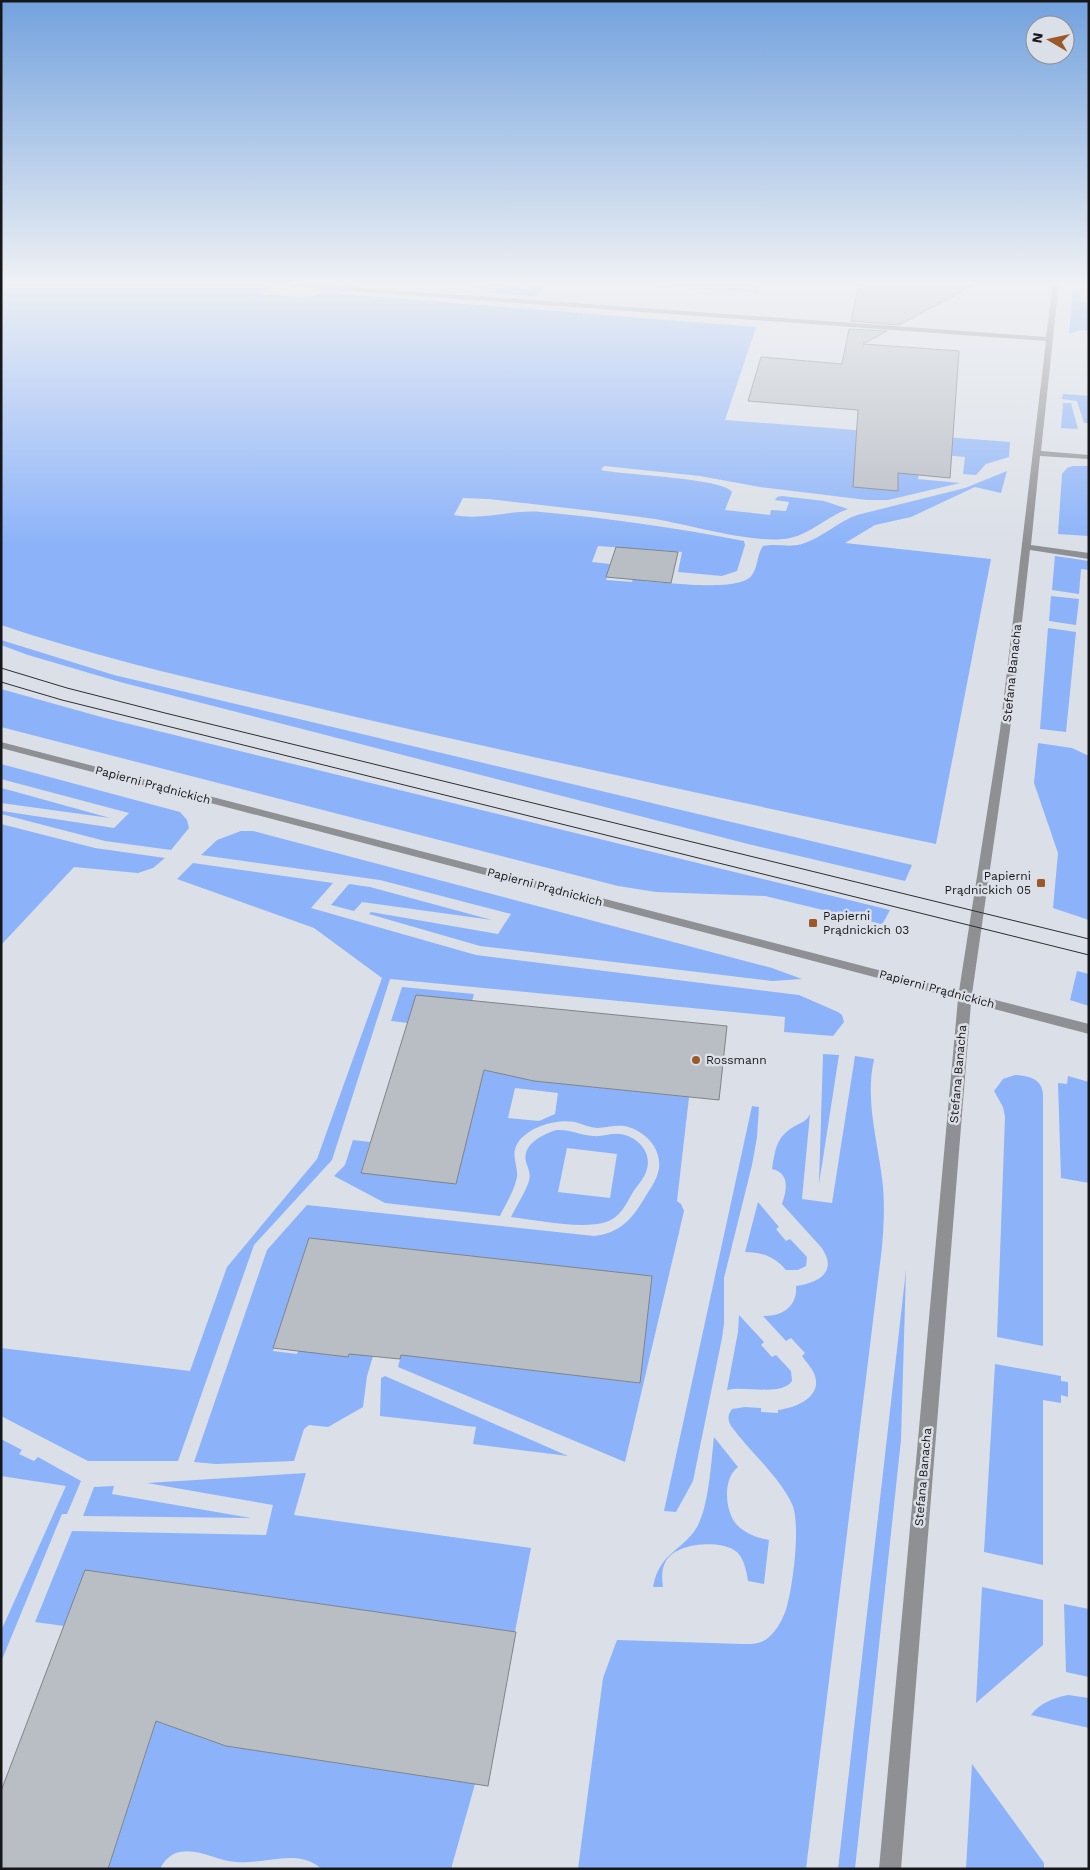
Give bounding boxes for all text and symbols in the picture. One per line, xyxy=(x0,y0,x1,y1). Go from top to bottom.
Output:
north arrow xyxy=(1025,15,1075,65)
text: N xyxy=(1028,32,1046,44)
street label: Stefana Banacha xyxy=(1000,623,1024,723)
street label: Papierni Prądnickich xyxy=(94,763,212,807)
street label: Papierni Prądnickich xyxy=(486,865,604,909)
place label: Papierni Prądnickich 05 xyxy=(945,869,1031,897)
marker: Papierni Prądnickich 05 xyxy=(1035,877,1047,889)
place label: Papierni Prądnickich 03 xyxy=(823,909,909,937)
marker: Papierni Prądnickich 03 xyxy=(807,917,819,929)
street label: Papierni Prądnickich xyxy=(878,967,996,1011)
street label: Stefana Banacha xyxy=(947,1024,969,1124)
place label: Rossmann xyxy=(706,1053,767,1067)
marker: Rossmann xyxy=(690,1054,702,1066)
street label: Stefana Banacha xyxy=(912,1427,934,1527)

